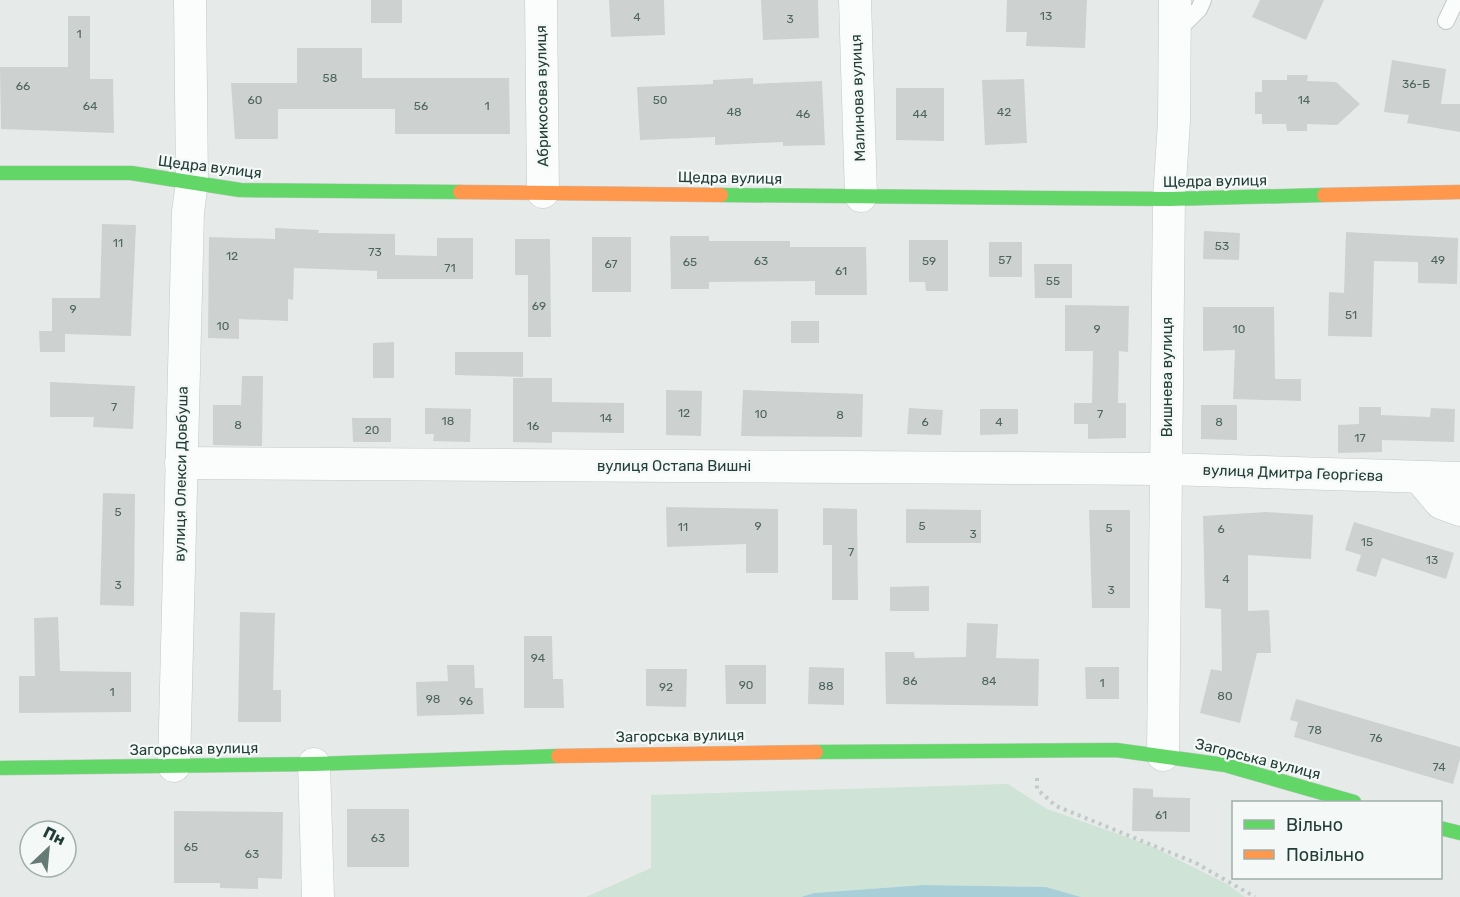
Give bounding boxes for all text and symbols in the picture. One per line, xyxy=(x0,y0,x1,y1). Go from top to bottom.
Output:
house number: 13 xyxy=(1040,9,1052,23)
house number: 4 xyxy=(633,10,641,24)
house number: 3 xyxy=(786,12,794,26)
street label: Абрикосова вулиця xyxy=(532,25,552,167)
house number: 1 xyxy=(76,27,82,41)
street label: Малинова вулиця xyxy=(847,34,869,162)
house number: 58 xyxy=(323,71,337,85)
house number: 36-Б xyxy=(1402,77,1430,91)
house number: 66 xyxy=(16,79,30,93)
house number: 60 xyxy=(248,93,262,107)
house number: 50 xyxy=(653,93,667,107)
house number: 14 xyxy=(1298,93,1311,107)
house number: 64 xyxy=(83,99,98,113)
house number: 56 xyxy=(414,99,428,113)
house number: 1 xyxy=(484,99,490,113)
house number: 48 xyxy=(726,105,742,119)
house number: 42 xyxy=(997,105,1011,119)
house number: 46 xyxy=(796,107,810,121)
house number: 44 xyxy=(913,107,928,121)
street label: Щедра вулиця xyxy=(157,152,263,182)
street label: Щедра вулиця xyxy=(678,168,782,188)
street label: Щедра вулиця xyxy=(1163,171,1267,191)
house number: 11 xyxy=(113,236,123,250)
house number: 53 xyxy=(1215,239,1229,253)
house number: 73 xyxy=(368,245,382,259)
house number: 12 xyxy=(226,249,238,263)
house number: 57 xyxy=(998,253,1012,267)
house number: 49 xyxy=(1431,253,1445,267)
house number: 63 xyxy=(754,254,768,268)
house number: 59 xyxy=(922,254,936,268)
house number: 65 xyxy=(683,255,697,269)
house number: 67 xyxy=(604,257,618,271)
house number: 71 xyxy=(444,261,456,275)
house number: 61 xyxy=(835,264,847,278)
house number: 55 xyxy=(1046,274,1060,288)
house number: 69 xyxy=(532,299,546,313)
house number: 9 xyxy=(69,302,77,316)
house number: 51 xyxy=(1345,308,1357,322)
street label: Вишнева вулиця xyxy=(1158,317,1176,437)
house number: 10 xyxy=(217,319,229,333)
house number: 9 xyxy=(1093,322,1101,336)
house number: 10 xyxy=(1233,322,1245,336)
street label: вулиця Олекси Довбуша xyxy=(170,386,192,562)
house number: 7 xyxy=(111,400,117,414)
house number: 12 xyxy=(678,406,690,420)
house number: 10 xyxy=(755,407,767,421)
house number: 7 xyxy=(1097,407,1103,421)
house number: 8 xyxy=(836,408,844,422)
house number: 14 xyxy=(600,411,613,425)
house number: 18 xyxy=(442,414,454,428)
house number: 6 xyxy=(921,415,929,429)
house number: 4 xyxy=(995,415,1003,429)
house number: 8 xyxy=(1215,415,1223,429)
house number: 8 xyxy=(234,418,242,432)
house number: 16 xyxy=(527,419,539,433)
house number: 20 xyxy=(365,423,379,437)
house number: 17 xyxy=(1354,431,1366,445)
street label: вулиця Остапа Вишні xyxy=(597,457,751,475)
street label: вулиця Дмитра Георгієва xyxy=(1202,461,1384,485)
house number: 5 xyxy=(114,505,122,519)
house number: 9 xyxy=(754,519,762,533)
house number: 5 xyxy=(918,519,926,533)
house number: 11 xyxy=(678,520,688,534)
house number: 5 xyxy=(1105,521,1113,535)
house number: 6 xyxy=(1217,522,1225,536)
house number: 3 xyxy=(969,527,977,541)
house number: 15 xyxy=(1361,535,1373,549)
house number: 7 xyxy=(848,545,854,559)
house number: 13 xyxy=(1426,553,1438,567)
house number: 4 xyxy=(1222,572,1230,586)
house number: 3 xyxy=(114,578,122,592)
house number: 3 xyxy=(1107,583,1115,597)
house number: 94 xyxy=(531,651,546,665)
house number: 86 xyxy=(903,674,917,688)
house number: 84 xyxy=(981,674,997,688)
house number: 1 xyxy=(1099,676,1105,690)
house number: 90 xyxy=(739,678,753,692)
house number: 88 xyxy=(818,679,834,693)
house number: 92 xyxy=(659,680,673,694)
house number: 1 xyxy=(109,685,115,699)
house number: 80 xyxy=(1217,689,1233,703)
house number: 98 xyxy=(426,692,440,706)
house number: 96 xyxy=(459,694,473,708)
house number: 78 xyxy=(1308,723,1322,737)
street label: Загорська вулиця xyxy=(616,726,744,746)
house number: 76 xyxy=(1369,731,1383,745)
street label: Загорська вулиця xyxy=(1193,735,1323,783)
street label: Загорська вулиця xyxy=(130,739,258,759)
house number: 74 xyxy=(1432,760,1446,774)
legend xyxy=(1232,801,1442,879)
house number: 61 xyxy=(1155,808,1167,822)
text: Вільно xyxy=(1286,814,1343,836)
north arrow xyxy=(18,819,78,879)
text: Пн xyxy=(40,823,68,849)
house number: 63 xyxy=(371,831,385,845)
house number: 65 xyxy=(184,840,198,854)
text: Повільно xyxy=(1286,844,1364,866)
house number: 63 xyxy=(245,847,259,861)

